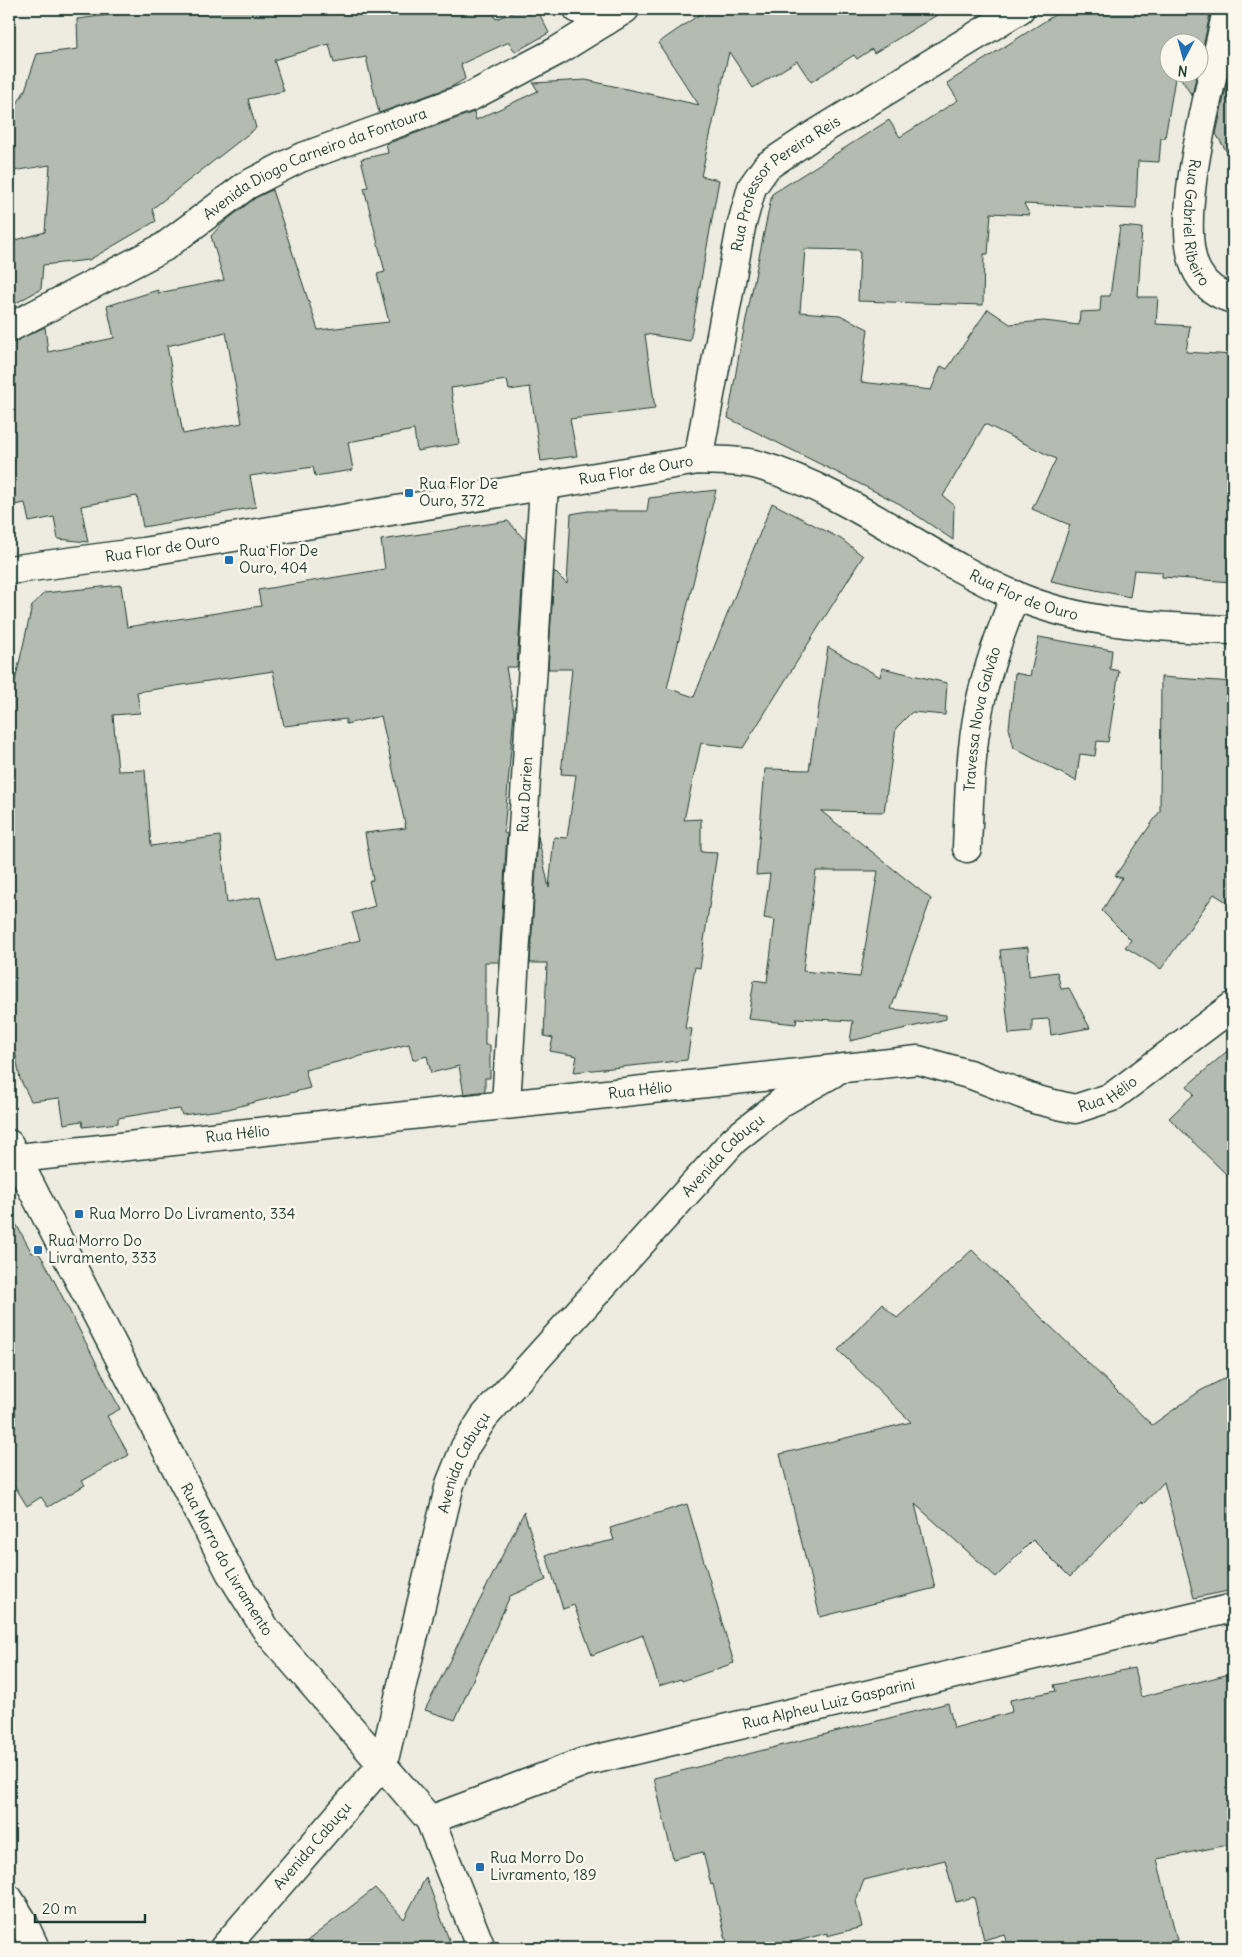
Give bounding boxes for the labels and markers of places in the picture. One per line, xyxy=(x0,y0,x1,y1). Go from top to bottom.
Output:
place label: Rua Flor De Ouro, 372 xyxy=(419,474,498,510)
marker: Rua Flor De Ouro, 372 xyxy=(403,487,415,499)
place label: Rua Flor De Ouro, 404 xyxy=(239,541,318,577)
marker: Rua Flor De Ouro, 404 xyxy=(223,554,235,566)
place label: Rua Morro Do Livramento, 334 xyxy=(89,1204,296,1223)
marker: Rua Morro Do Livramento, 334 xyxy=(73,1208,85,1220)
place label: Rua Morro Do Livramento, 333 xyxy=(48,1231,157,1267)
marker: Rua Morro Do Livramento, 333 xyxy=(32,1244,44,1256)
place label: Rua Morro Do Livramento, 189 xyxy=(490,1848,597,1884)
marker: Rua Morro Do Livramento, 189 xyxy=(474,1861,486,1873)

